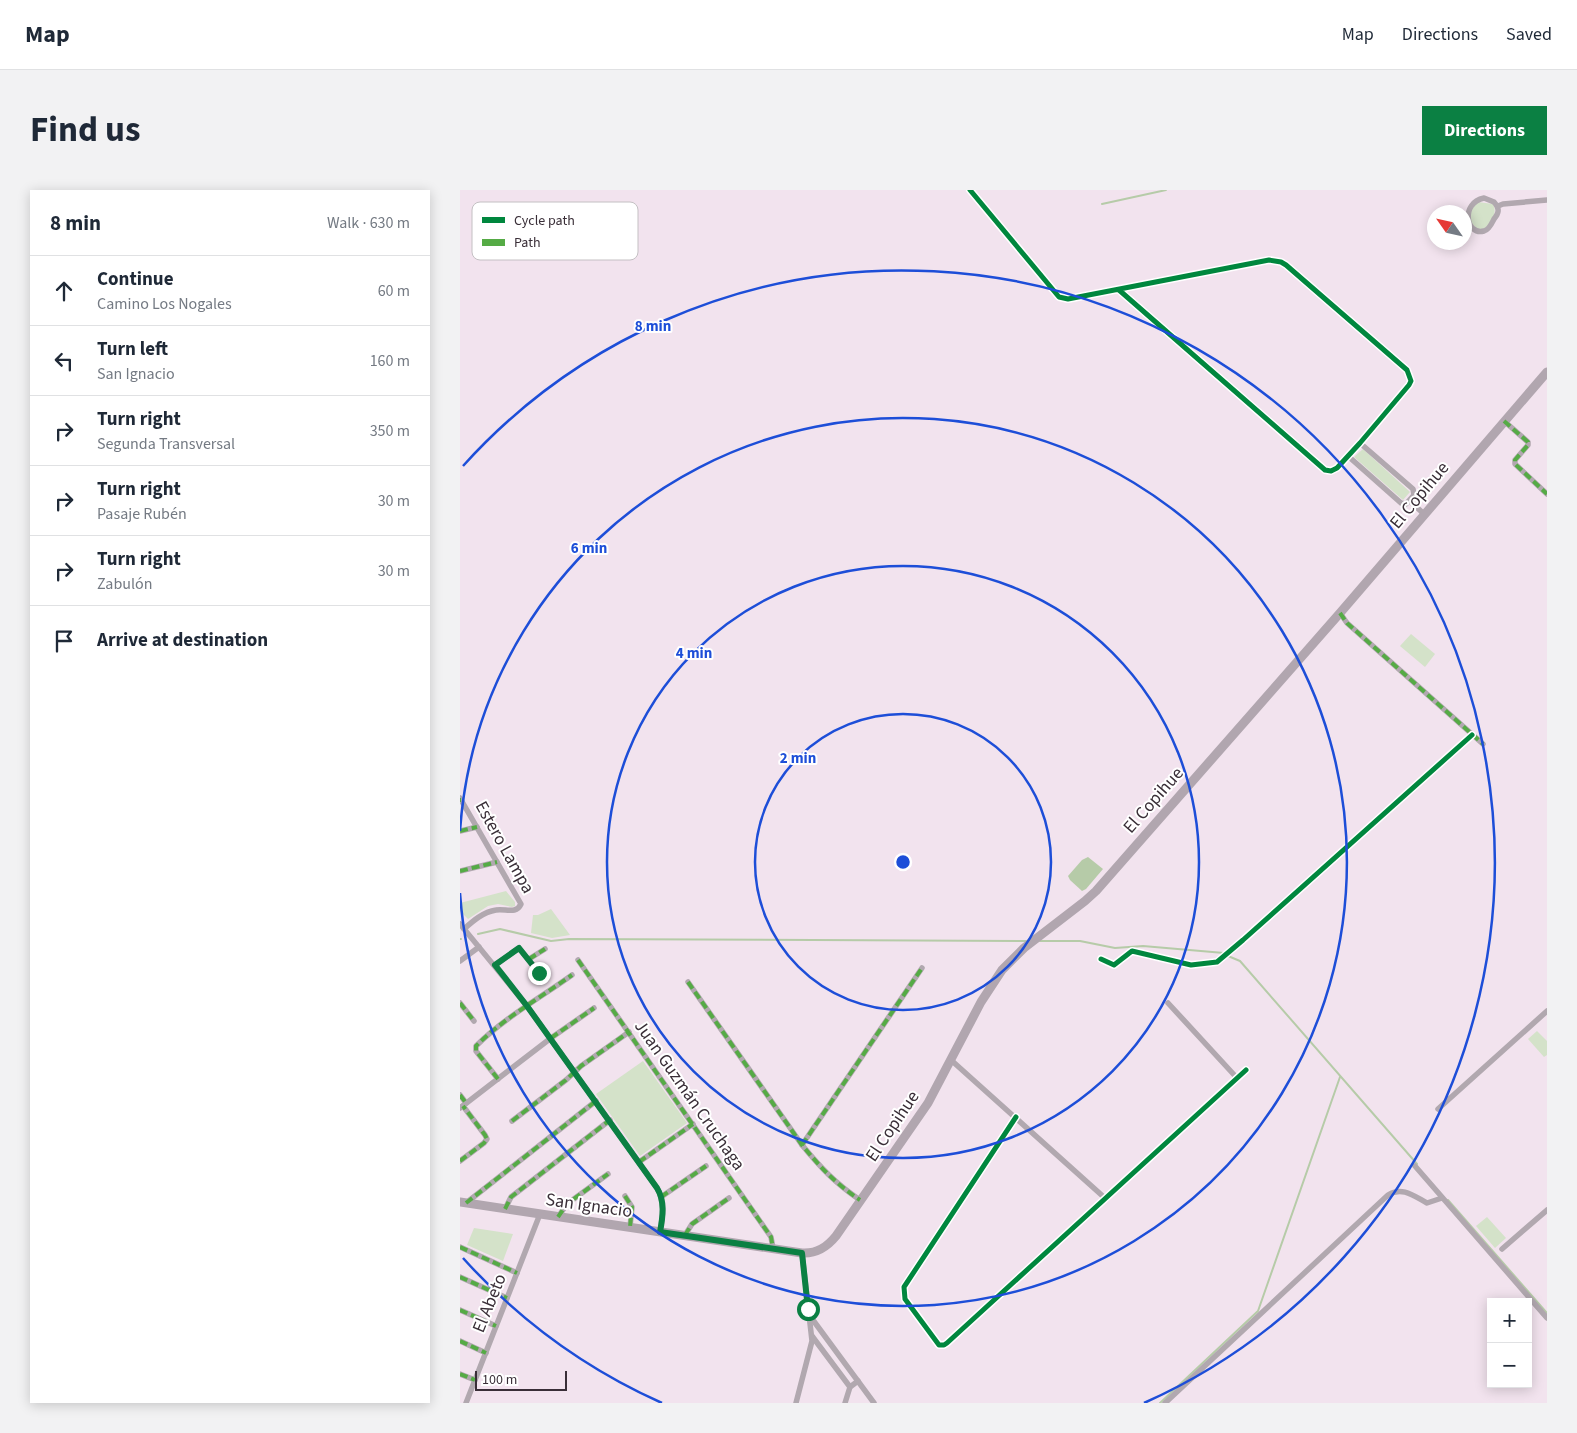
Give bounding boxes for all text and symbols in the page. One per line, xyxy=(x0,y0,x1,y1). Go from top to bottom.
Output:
text: Map xyxy=(25,17,70,52)
text: Map xyxy=(1342,22,1374,47)
text: Directions xyxy=(1402,22,1478,47)
text: Saved xyxy=(1506,22,1552,47)
text: Find us xyxy=(30,105,140,155)
button: Directions xyxy=(1422,106,1547,155)
legend xyxy=(472,202,638,260)
north arrow xyxy=(1427,205,1472,250)
text: 8 min xyxy=(50,208,101,238)
text: Cycle path xyxy=(514,211,575,231)
text: Walk · 630 m xyxy=(327,212,410,234)
text: Path xyxy=(514,233,541,253)
text: Continue xyxy=(97,266,174,293)
icon: ahead xyxy=(50,277,78,305)
text: 60 m xyxy=(378,280,410,302)
text: Camino Los Nogales xyxy=(97,293,232,315)
text: 8 min xyxy=(635,316,671,337)
text: Turn left xyxy=(97,336,168,363)
icon: left xyxy=(50,347,78,375)
text: 160 m xyxy=(370,350,410,372)
text: San Ignacio xyxy=(97,363,175,385)
text: Turn right xyxy=(97,406,181,433)
icon: right xyxy=(50,417,78,445)
text: 350 m xyxy=(370,420,410,442)
text: Segunda Transversal xyxy=(97,433,235,455)
street label: El Copihue xyxy=(1384,456,1455,534)
text: Turn right xyxy=(97,476,181,503)
icon: right xyxy=(50,487,78,515)
text: 30 m xyxy=(378,490,410,512)
text: Pasaje Rubén xyxy=(97,503,187,525)
text: 6 min xyxy=(571,538,607,559)
text: Turn right xyxy=(97,546,181,573)
icon: right xyxy=(50,557,78,585)
text: 30 m xyxy=(378,560,410,582)
text: Zabulón xyxy=(97,573,152,595)
icon: arrive xyxy=(50,627,78,655)
text: Arrive at destination xyxy=(97,627,268,654)
text: 4 min xyxy=(676,643,712,664)
text: 2 min xyxy=(780,748,816,769)
street label: El Copihue xyxy=(1117,762,1189,839)
street label: Estero Lampa xyxy=(469,796,540,898)
centre of rings xyxy=(894,853,912,871)
route end xyxy=(528,962,551,985)
street label: Juan Guzmán Cruchaga xyxy=(628,1015,751,1175)
street label: El Copihue xyxy=(860,1086,925,1167)
street label: San Ignacio xyxy=(544,1187,634,1224)
street label: El Abeto xyxy=(466,1270,513,1336)
route start xyxy=(797,1298,820,1321)
map controls xyxy=(1487,1298,1532,1388)
button: + xyxy=(1487,1298,1532,1343)
button: − xyxy=(1487,1343,1532,1388)
scale bar xyxy=(475,1368,568,1391)
text: 100 m xyxy=(482,1370,517,1390)

